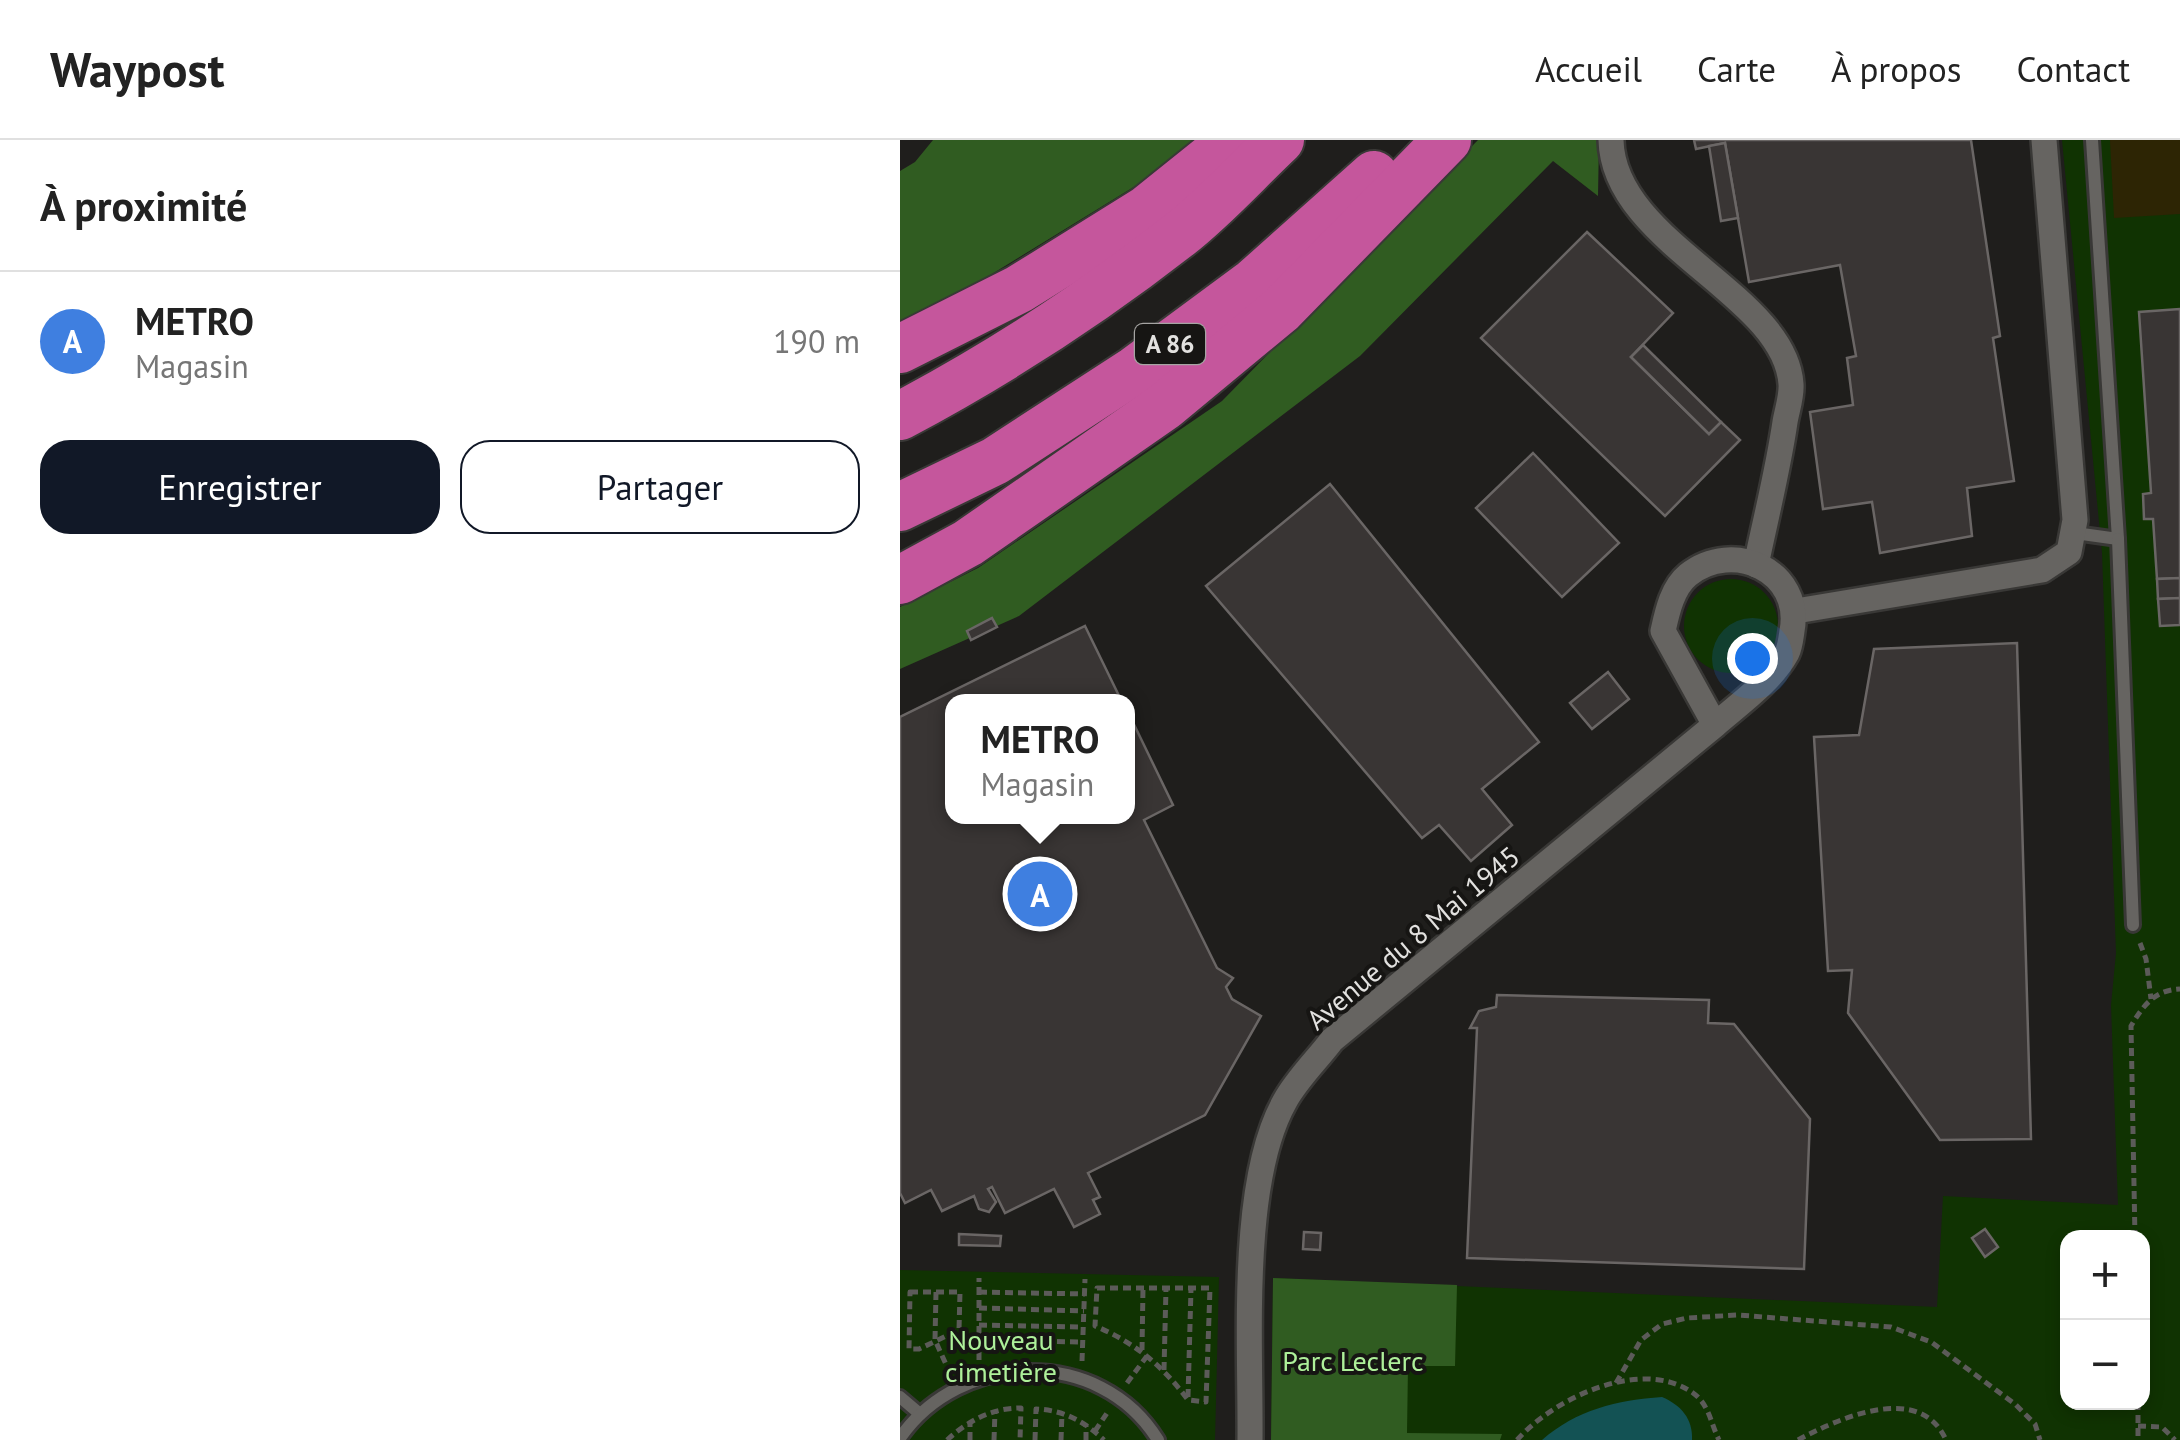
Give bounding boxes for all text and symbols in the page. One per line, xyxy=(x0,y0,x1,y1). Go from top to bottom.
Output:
text: Waypost xyxy=(50,38,225,100)
text: Accueil xyxy=(1535,46,1642,92)
text: Carte xyxy=(1697,46,1776,92)
text: À propos xyxy=(1831,46,1961,92)
text: Contact xyxy=(2016,46,2130,92)
text: À proximité xyxy=(40,178,247,233)
text: METRO xyxy=(135,296,254,345)
text: A xyxy=(63,320,82,362)
text: 190 m xyxy=(773,320,860,362)
road number: A 86 xyxy=(1135,324,1205,364)
text: Magasin xyxy=(135,345,249,387)
button: Enregistrer xyxy=(40,440,440,534)
button: Partager xyxy=(460,440,860,534)
your location xyxy=(1727,633,1778,684)
popup xyxy=(945,694,1135,824)
text: METRO xyxy=(981,714,1099,763)
text: Magasin xyxy=(981,763,1094,805)
street label: Avenue du 8 Mai 1945 xyxy=(1298,838,1527,1038)
pin: A xyxy=(1008,856,1072,932)
map controls xyxy=(2060,1230,2150,1410)
button: + xyxy=(2060,1230,2150,1320)
button: − xyxy=(2060,1320,2150,1410)
park label: Nouveau cimetière xyxy=(945,1321,1057,1390)
park label: Parc Leclerc xyxy=(1282,1342,1424,1379)

